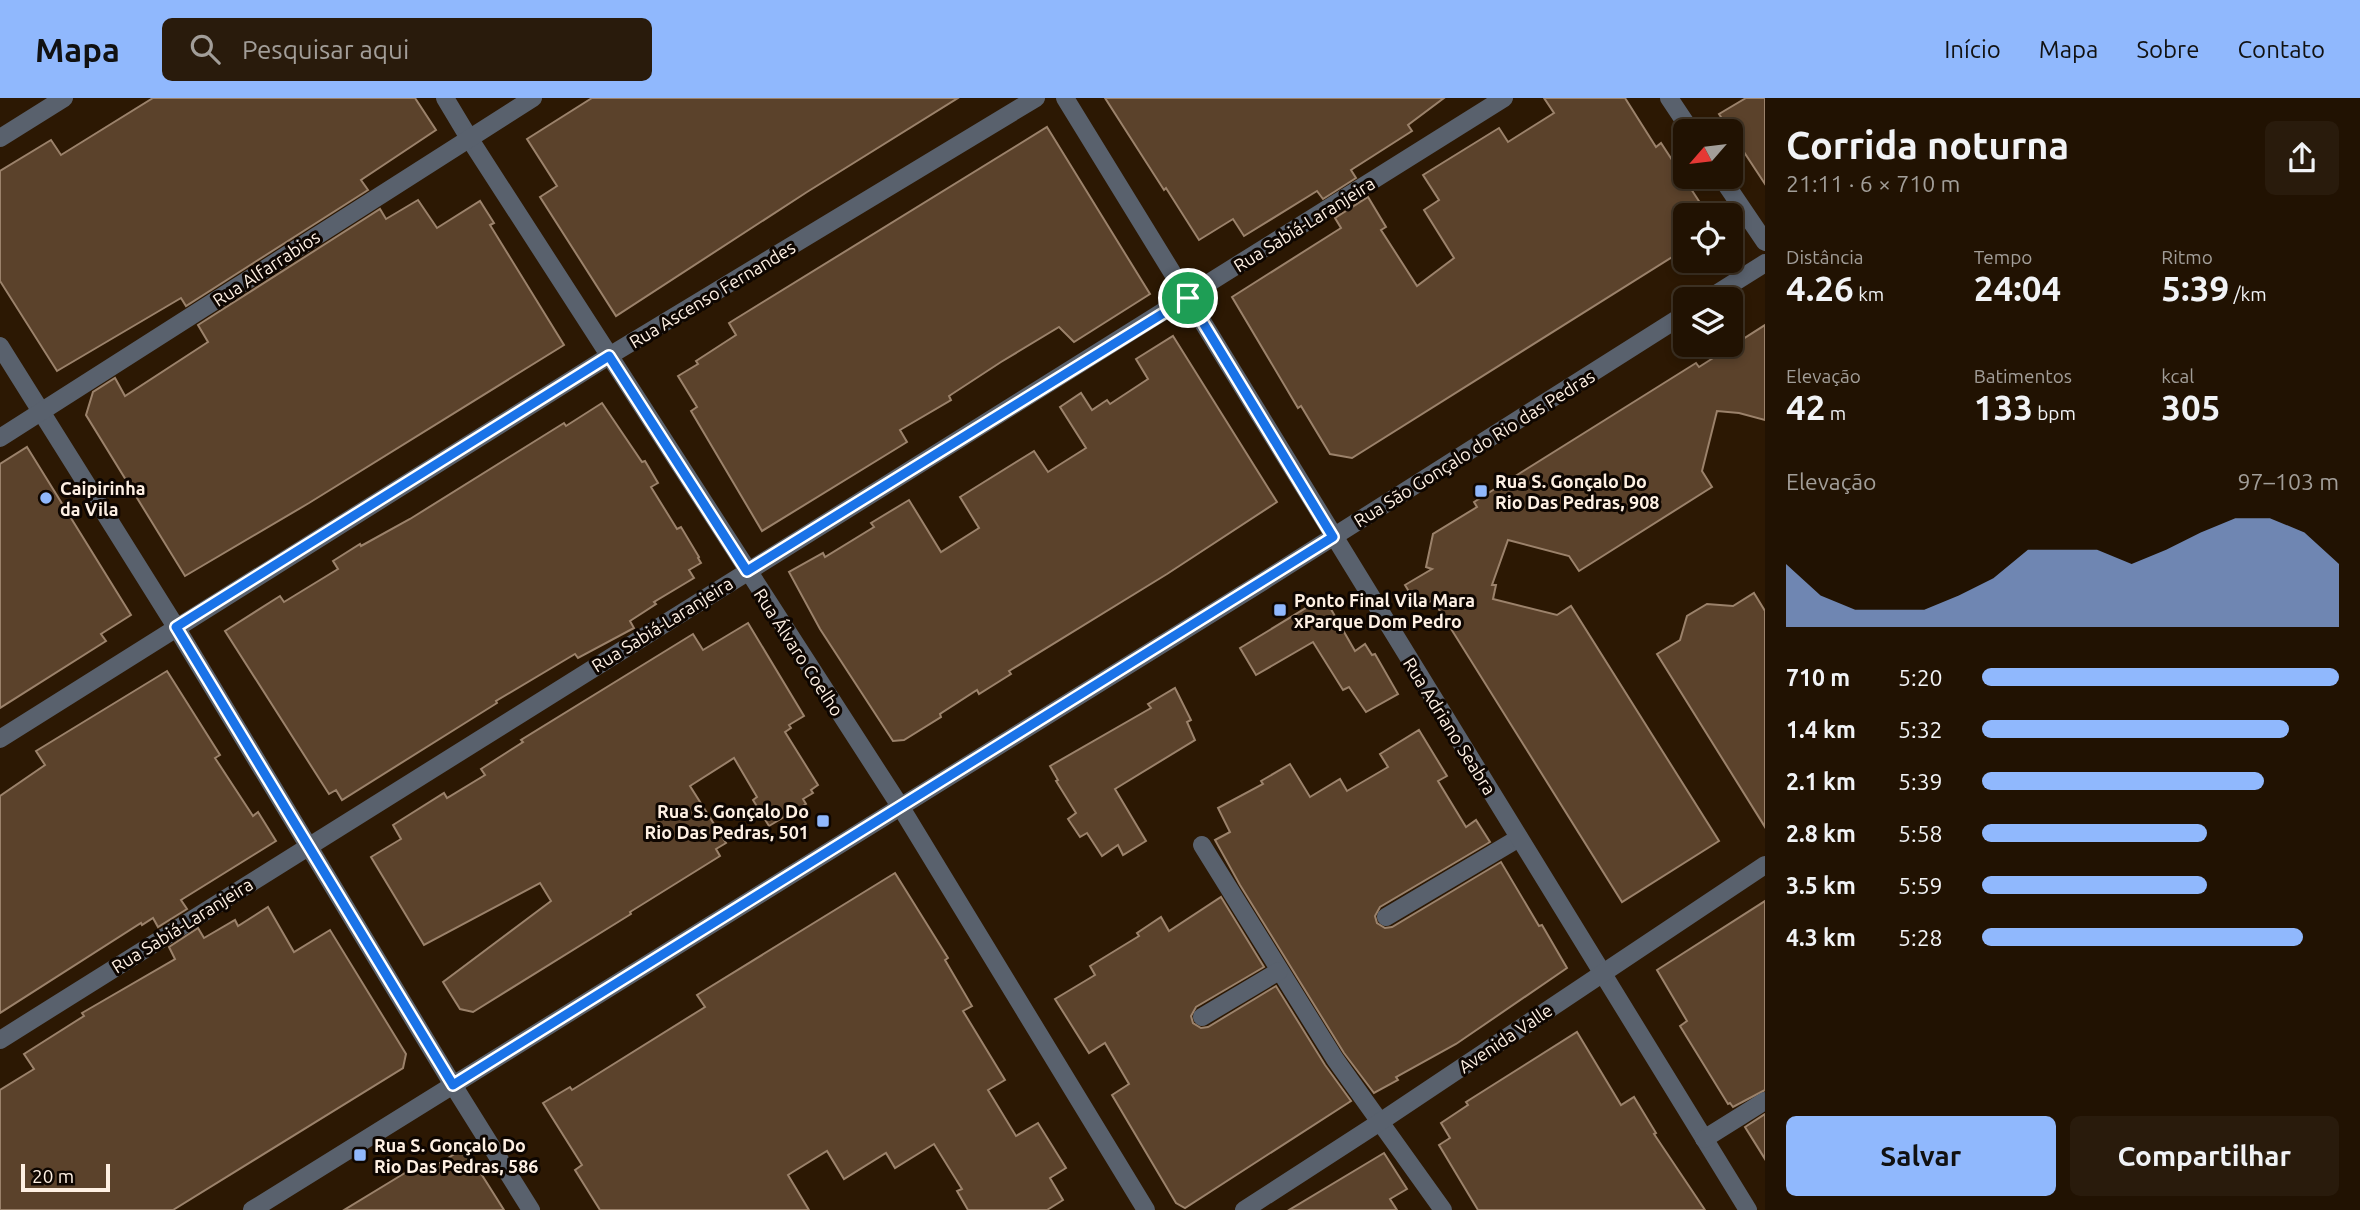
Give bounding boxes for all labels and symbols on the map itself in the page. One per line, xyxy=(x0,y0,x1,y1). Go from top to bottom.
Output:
north arrow xyxy=(1673,119,1743,189)
street label: Rua Sabiá-Laranjeira xyxy=(1230,172,1378,276)
street label: Rua Alfarrabios xyxy=(209,226,323,310)
street label: Rua Ascenso Fernandes xyxy=(625,236,799,351)
pin xyxy=(1158,268,1218,328)
street label: Rua São Gonçalo do Rio das Pedras xyxy=(1350,365,1598,531)
place label: Rua S. Gonçalo Do Rio Das Pedras, 908 xyxy=(1495,471,1660,512)
place label: Caipirinha da Vila xyxy=(60,478,145,519)
marker: Rua S. Gonçalo Do Rio Das Pedras, 908 xyxy=(1473,483,1489,499)
marker: Caipirinha da Vila xyxy=(38,490,54,506)
street label: Rua Sabiá-Laranjeira xyxy=(588,572,736,676)
street label: Rua Álvaro Coelho xyxy=(750,584,848,719)
place label: Ponto Final Vila Mara xParque Dom Pedro xyxy=(1294,590,1475,631)
marker: Ponto Final Vila Mara xParque Dom Pedro xyxy=(1272,602,1288,618)
street label: Rua Adriano Seabra xyxy=(1400,654,1500,798)
place label: Rua S. Gonçalo Do Rio Das Pedras, 501 xyxy=(644,801,809,842)
marker: Rua S. Gonçalo Do Rio Das Pedras, 501 xyxy=(815,813,831,829)
street label: Rua Sabiá-Laranjeira xyxy=(108,873,256,977)
street label: Avenida Valle xyxy=(1454,999,1556,1077)
place label: Rua S. Gonçalo Do Rio Das Pedras, 586 xyxy=(374,1135,539,1176)
marker: Rua S. Gonçalo Do Rio Das Pedras, 586 xyxy=(352,1147,368,1163)
scale bar xyxy=(21,1161,110,1193)

